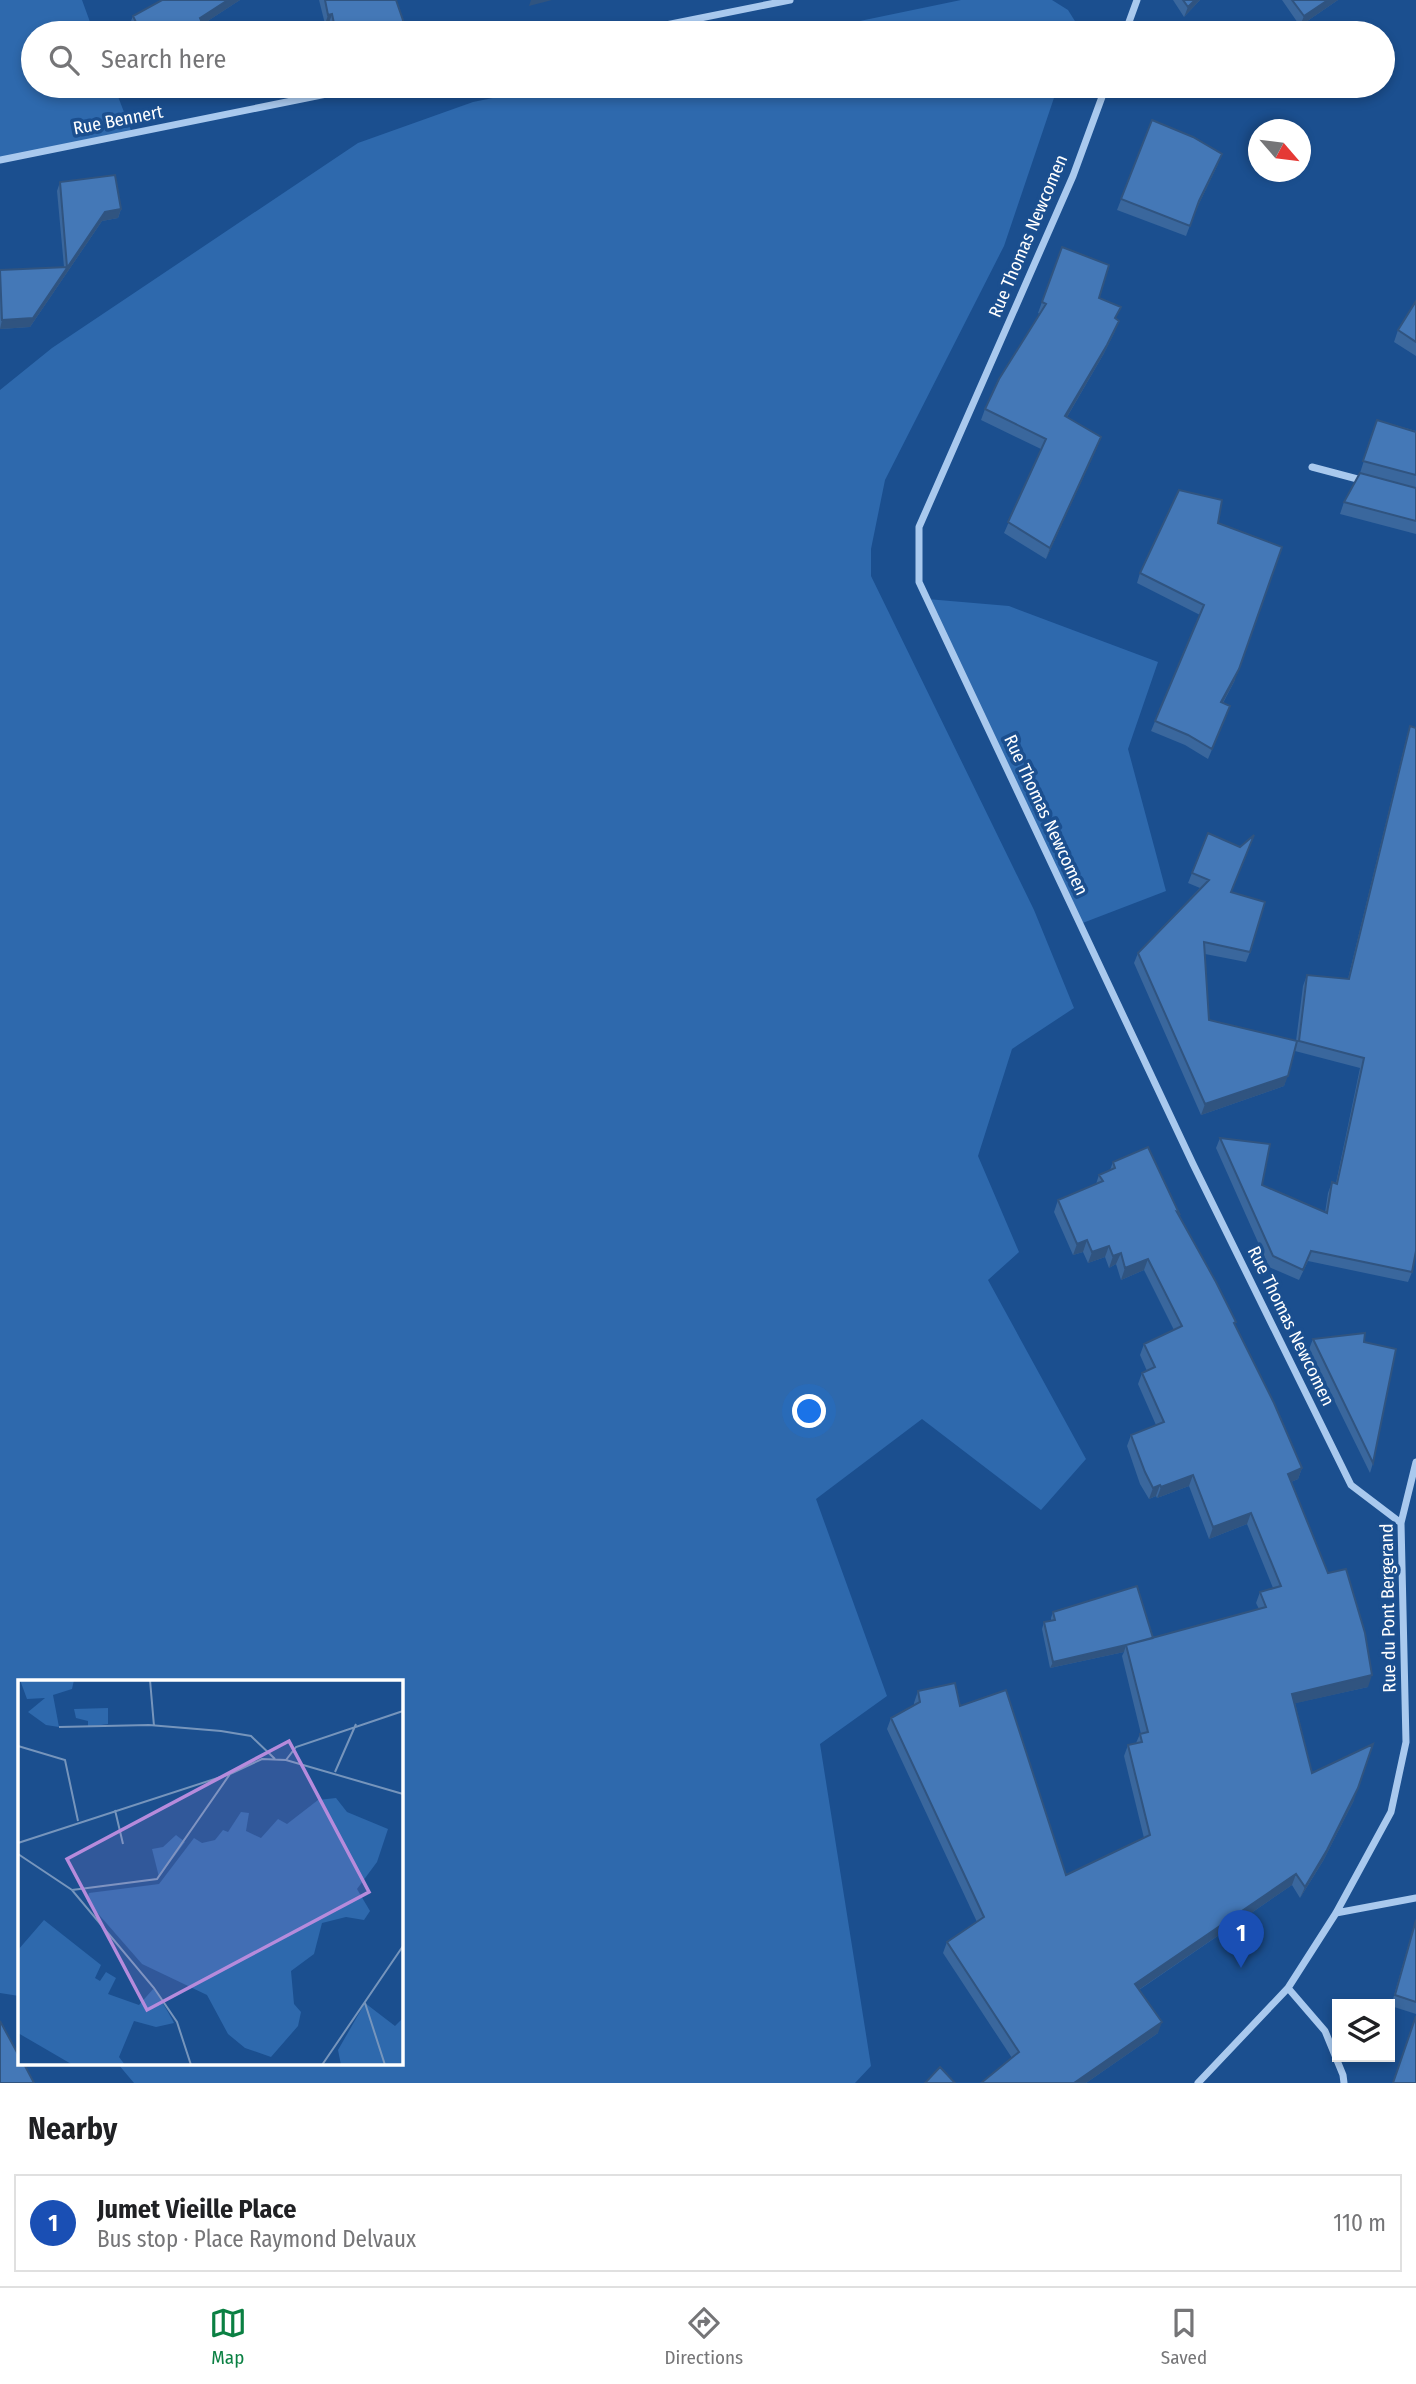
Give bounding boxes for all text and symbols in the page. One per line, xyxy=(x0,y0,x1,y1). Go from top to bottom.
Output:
search box xyxy=(21,21,1395,98)
icon: search xyxy=(45,41,83,79)
text: Search here xyxy=(101,44,226,75)
street label: Rue Bennert xyxy=(71,100,165,139)
north arrow xyxy=(1248,119,1311,182)
street label: Rue Thomas Newcomen xyxy=(984,151,1072,321)
street label: Rue Thomas Newcomen xyxy=(999,731,1093,899)
street label: Rue Thomas Newcomen xyxy=(1243,1243,1339,1409)
your location xyxy=(792,1394,826,1428)
street label: Rue du Pont Bergerand xyxy=(1376,1523,1400,1693)
inset map xyxy=(18,1680,402,2066)
pin: 1 xyxy=(1218,1910,1264,1968)
map controls xyxy=(1332,1999,1395,2062)
button: layers xyxy=(1332,1999,1395,2062)
text: Nearby xyxy=(28,2111,117,2147)
text: Jumet Vieille Place xyxy=(97,2194,296,2225)
text: 1 xyxy=(48,2209,58,2237)
text: 110 m xyxy=(1333,2209,1386,2237)
text: Bus stop · Place Raymond Delvaux xyxy=(97,2225,416,2253)
tab: Map xyxy=(209,2304,247,2369)
tab: Directions xyxy=(665,2304,743,2369)
tab: Saved xyxy=(1161,2304,1207,2369)

